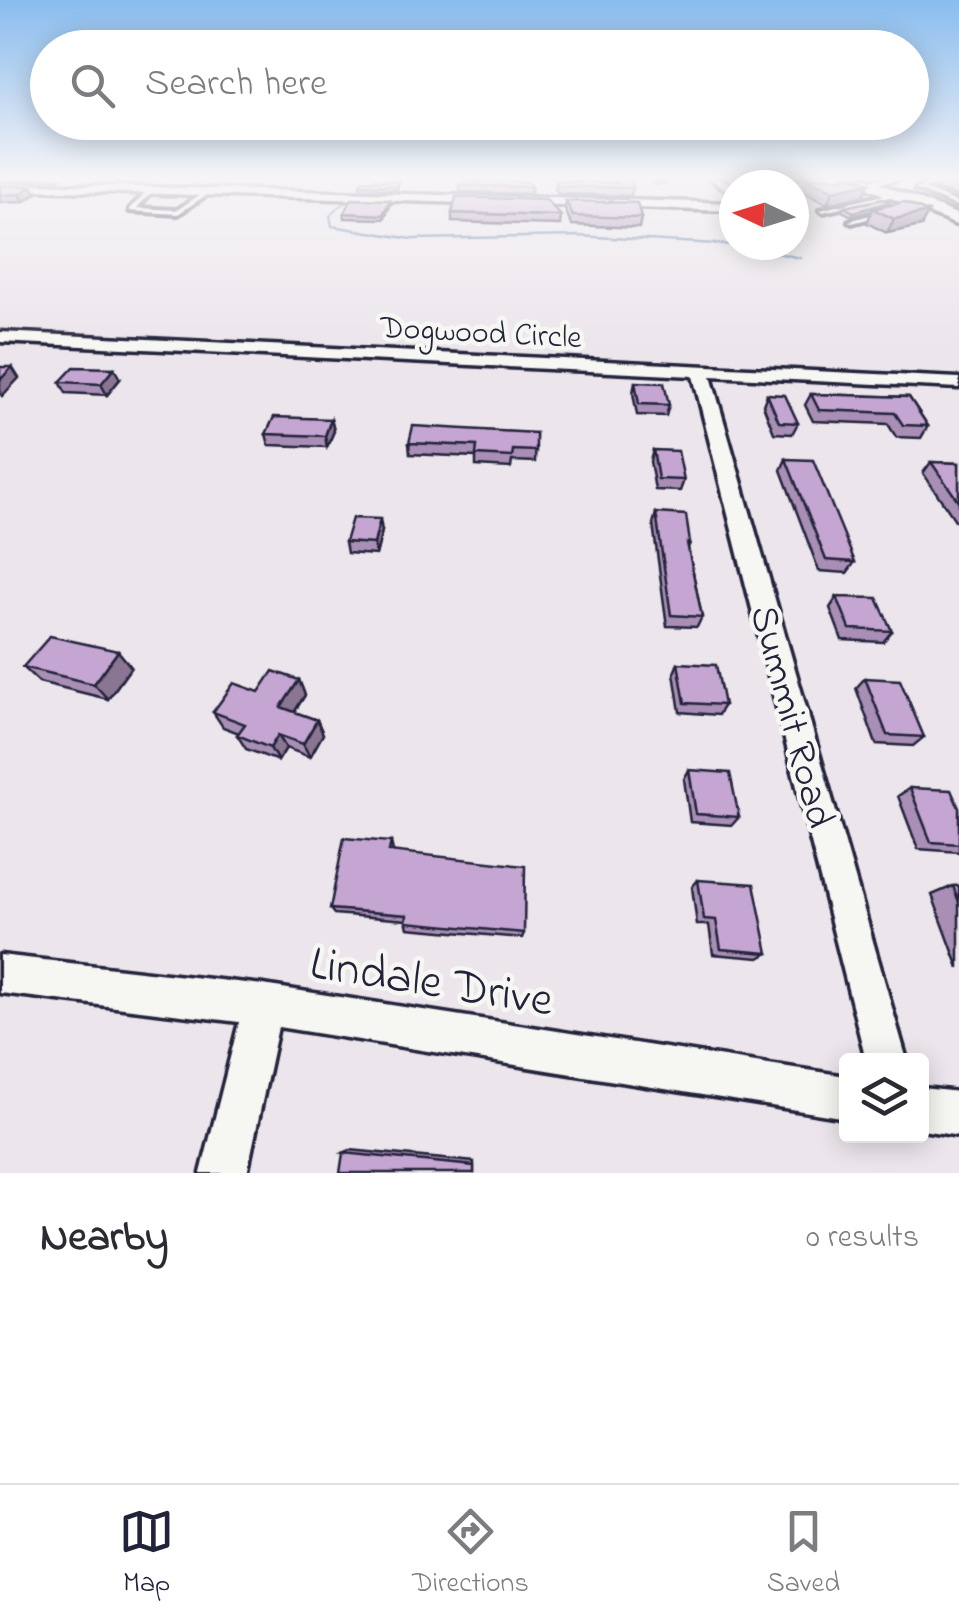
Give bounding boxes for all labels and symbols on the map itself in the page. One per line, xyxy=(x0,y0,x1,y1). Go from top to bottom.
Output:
north arrow xyxy=(719,170,809,260)
street label: Dogwood Circle xyxy=(378,306,583,363)
street label: Summit Road xyxy=(732,599,848,835)
street label: Lindale Drive xyxy=(305,930,558,1038)

